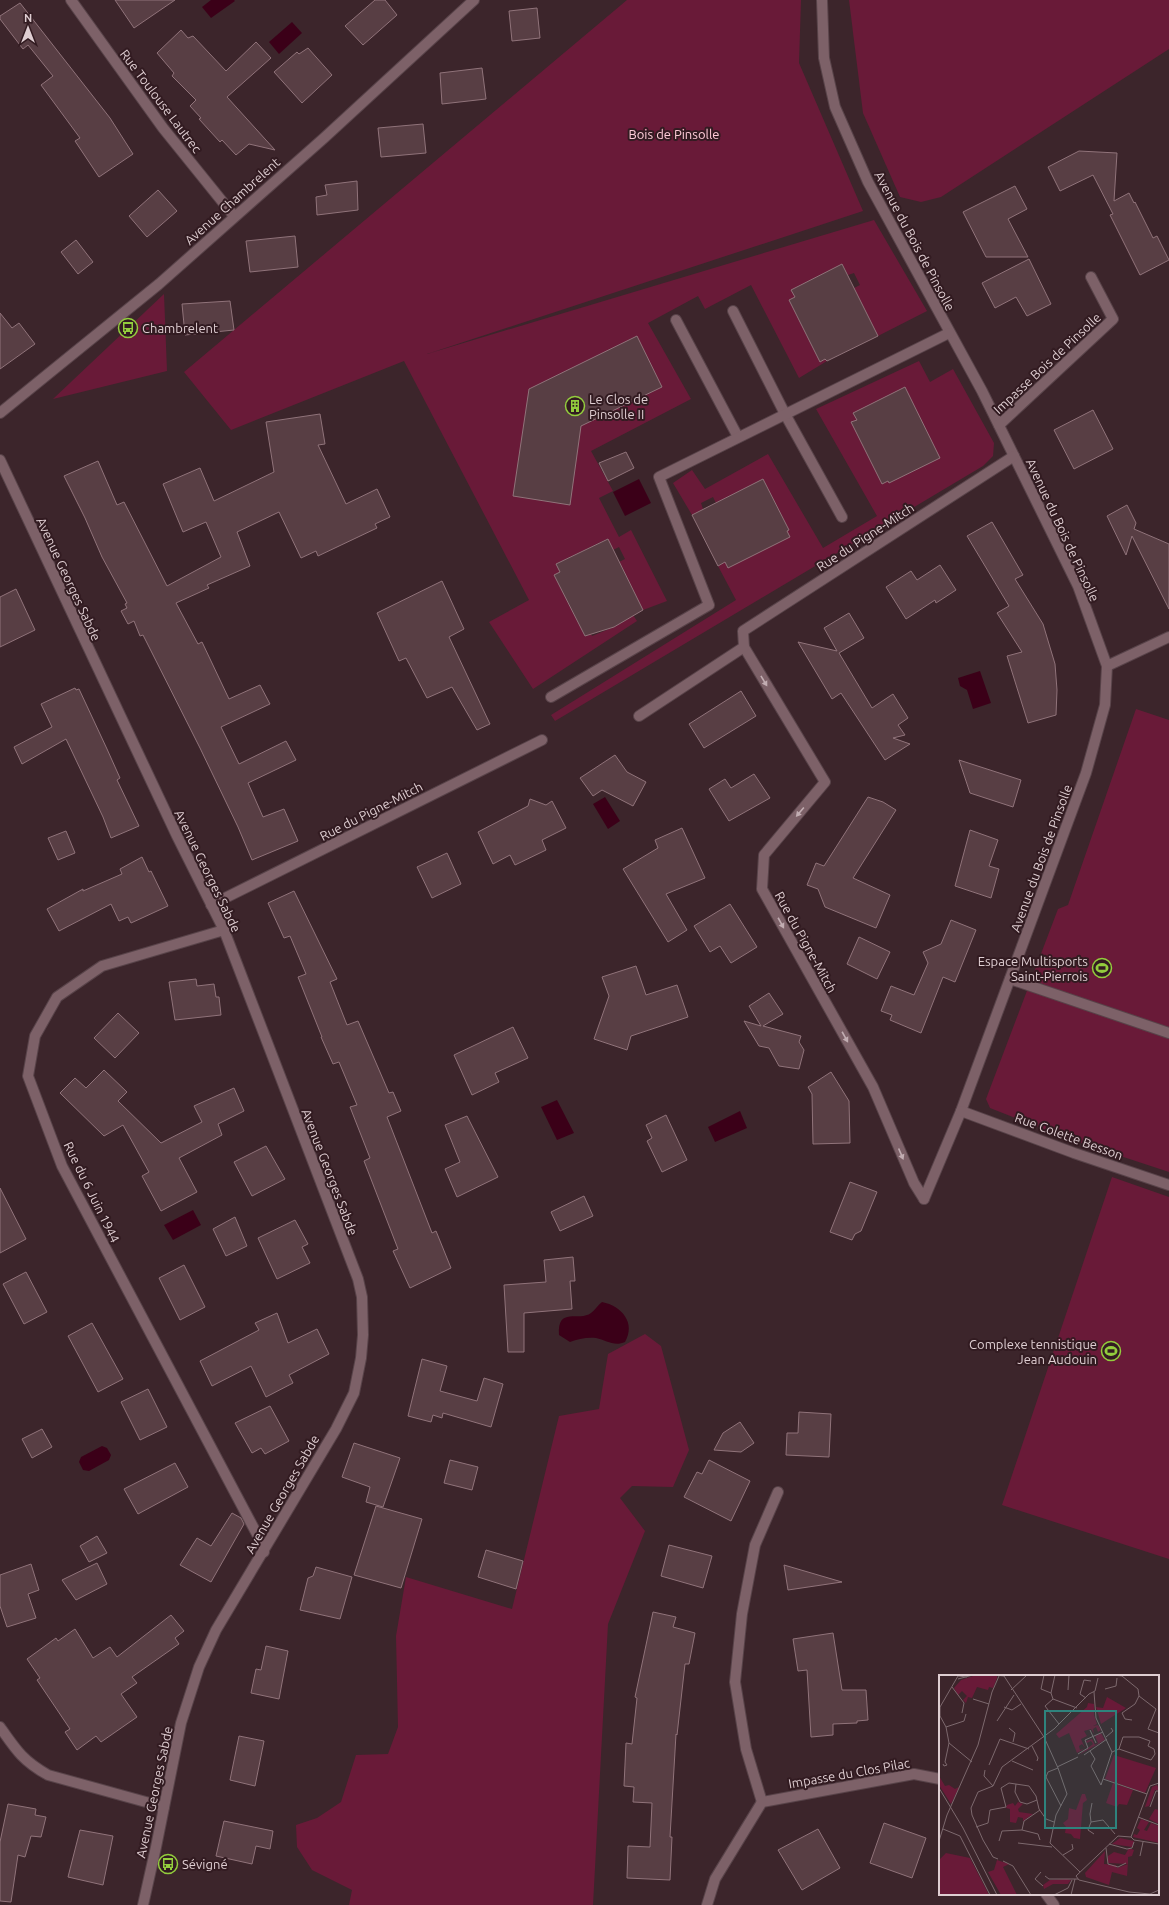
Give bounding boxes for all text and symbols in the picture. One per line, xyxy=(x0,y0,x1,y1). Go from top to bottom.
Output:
north arrow xyxy=(8,8,48,48)
text: N xyxy=(24,12,32,24)
street label: Rue Toulouse Lautrec xyxy=(118,47,204,155)
park label: Bois de Pinsolle xyxy=(629,127,720,141)
street label: Avenue Chambrelent xyxy=(182,155,282,247)
street label: Avenue du Bois de Pinsolle xyxy=(872,169,958,313)
street label: Impasse Bois de Pinsolle xyxy=(991,310,1103,416)
bus stop icon: Chambrelent xyxy=(117,317,139,339)
place label: Chambrelent xyxy=(142,321,218,335)
place label: Le Clos de Pinsolle II xyxy=(589,392,648,421)
building icon: Le Clos de Pinsolle II xyxy=(564,395,586,417)
street label: Avenue du Bois de Pinsolle xyxy=(1024,456,1102,604)
street label: Rue du Pigne-Mitch xyxy=(814,500,916,574)
street label: Avenue Georges Sabde xyxy=(34,515,104,643)
one-way arrow xyxy=(761,675,768,687)
street label: Rue du Pigne-Mitch xyxy=(317,779,425,843)
street label: Avenue du Bois de Pinsolle xyxy=(1008,782,1074,934)
one-way arrow xyxy=(796,806,805,817)
street label: Avenue Georges Sabde xyxy=(172,808,244,934)
street label: Rue du Pigne-Mitch xyxy=(772,889,840,995)
one-way arrow xyxy=(778,917,784,929)
place label: Espace Multisports Saint-Pierrois xyxy=(978,954,1088,983)
sports icon: Espace Multisports Saint-Pierrois xyxy=(1091,957,1113,979)
one-way arrow xyxy=(841,1031,848,1043)
street label: Avenue Georges Sabde xyxy=(299,1107,361,1237)
street label: Rue Colette Besson xyxy=(1013,1110,1125,1162)
street label: Rue du 6 Juin 1944 xyxy=(61,1139,123,1245)
one-way arrow xyxy=(898,1148,904,1159)
place label: Complexe tennistique Jean Audouin xyxy=(969,1337,1097,1366)
sports icon: Complexe tennistique Jean Audouin xyxy=(1100,1340,1122,1362)
street label: Avenue Georges Sabde xyxy=(242,1432,322,1556)
inset map xyxy=(939,1675,1159,1895)
street label: Avenue Georges Sabde xyxy=(133,1725,175,1859)
street label: Impasse du Clos Pilac xyxy=(787,1755,911,1791)
bus stop icon: Sévigné xyxy=(157,1853,179,1875)
place label: Sévigné xyxy=(182,1857,228,1871)

